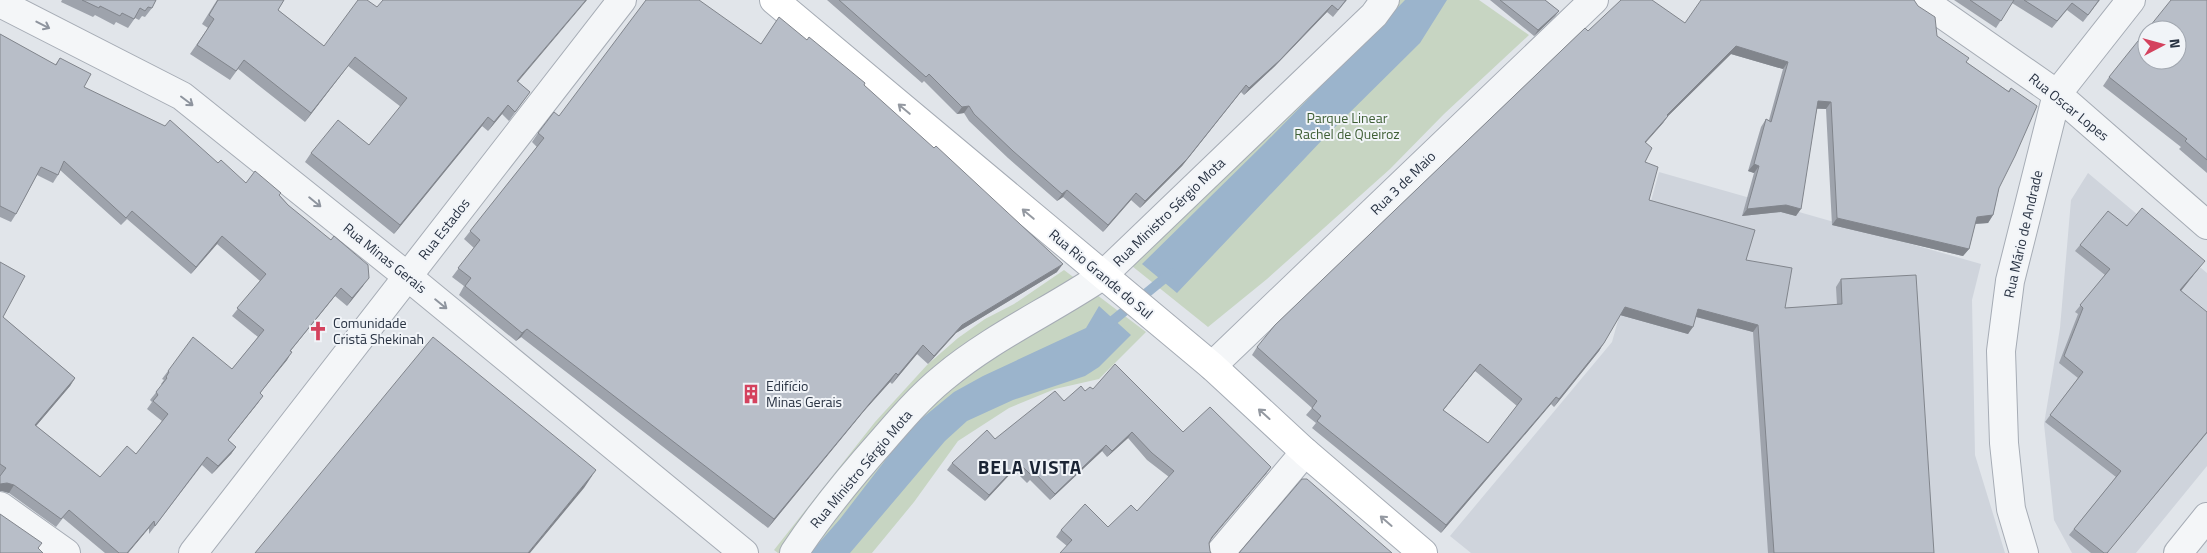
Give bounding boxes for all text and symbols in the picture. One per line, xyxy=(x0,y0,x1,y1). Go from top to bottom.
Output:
one-way arrow xyxy=(36,20,51,30)
north arrow xyxy=(2137,20,2187,70)
text: N xyxy=(2164,38,2186,50)
street label: Rua Oscar Lopes xyxy=(2025,68,2114,146)
one-way arrow xyxy=(180,95,193,106)
one-way arrow xyxy=(897,104,910,115)
park label: Parque Linear Rachel de Queiroz xyxy=(1294,107,1400,144)
street label: Rua 3 de Maio xyxy=(1365,146,1440,219)
street label: Rua Ministro Sérgio Mota xyxy=(1108,152,1230,271)
street label: Rua Mário de Andrade xyxy=(1998,168,2047,300)
street label: Rua Estados xyxy=(413,193,475,264)
one-way arrow xyxy=(308,196,321,207)
one-way arrow xyxy=(1022,208,1035,219)
street label: Rua Minas Gerais xyxy=(339,217,432,298)
street label: Rua Rio Grande do Sul xyxy=(1045,224,1158,323)
one-way arrow xyxy=(434,298,447,309)
place label: Comunidade Cristã Shekinah xyxy=(333,312,424,349)
church icon: Comunidade Cristã Shekinah xyxy=(307,320,329,342)
place label: Edifício Minas Gerais xyxy=(766,375,842,412)
building icon: Edifício Minas Gerais xyxy=(740,383,762,405)
street label: Rua Ministro Sérgio Mota xyxy=(805,405,917,533)
one-way arrow xyxy=(1258,408,1271,420)
district label: BELA VISTA xyxy=(978,452,1082,481)
one-way arrow xyxy=(1380,516,1393,527)

